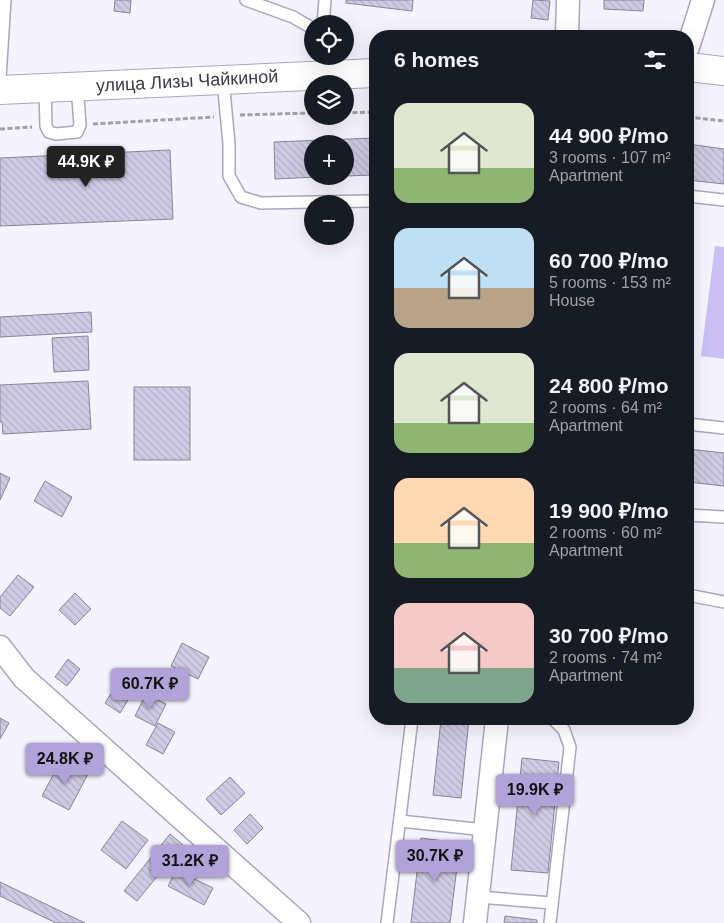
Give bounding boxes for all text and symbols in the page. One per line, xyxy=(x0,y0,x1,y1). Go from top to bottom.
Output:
map controls xyxy=(304,15,354,245)
button: locate xyxy=(304,15,354,65)
icon: filters xyxy=(641,46,669,74)
text: 6 homes xyxy=(394,48,479,71)
street label: улица Лизы Чайкиной xyxy=(95,66,279,96)
button: layers xyxy=(304,75,354,125)
icon: home xyxy=(434,123,494,183)
text: 44 900 ₽/mo xyxy=(549,124,669,147)
button: + xyxy=(304,135,354,185)
pin: 44.9K ₽ xyxy=(40,146,132,188)
text: 3 rooms · 107 m² xyxy=(549,149,671,166)
text: 44.9K ₽ xyxy=(58,153,114,170)
text: Apartment xyxy=(549,167,623,184)
button: − xyxy=(304,195,354,245)
icon: home xyxy=(434,248,494,308)
text: 60 700 ₽/mo xyxy=(549,249,669,272)
text: 5 rooms · 153 m² xyxy=(549,274,671,291)
text: House xyxy=(549,292,595,309)
icon: home xyxy=(434,373,494,433)
text: 24 800 ₽/mo xyxy=(549,374,669,397)
text: 2 rooms · 64 m² xyxy=(549,399,662,416)
text: Apartment xyxy=(549,417,623,434)
icon: home xyxy=(434,498,494,558)
text: 19 900 ₽/mo xyxy=(549,499,669,522)
text: 2 rooms · 60 m² xyxy=(549,524,662,541)
text: Apartment xyxy=(549,542,623,559)
icon: home xyxy=(434,623,494,683)
text: 30 700 ₽/mo xyxy=(549,624,669,647)
text: 2 rooms · 74 m² xyxy=(549,649,662,666)
text: Apartment xyxy=(549,667,623,684)
pin: 60.7K ₽ xyxy=(104,668,196,710)
text: 60.7K ₽ xyxy=(122,675,178,692)
pin: 24.8K ₽ xyxy=(19,742,111,785)
text: 24.8K ₽ xyxy=(37,750,93,767)
pin: 19.9K ₽ xyxy=(489,774,581,816)
text: 19.9K ₽ xyxy=(507,781,563,798)
pin: 30.7K ₽ xyxy=(389,840,481,882)
pin: 31.2K ₽ xyxy=(144,844,236,887)
text: 30.7K ₽ xyxy=(407,847,463,864)
text: 31.2K ₽ xyxy=(162,852,218,869)

